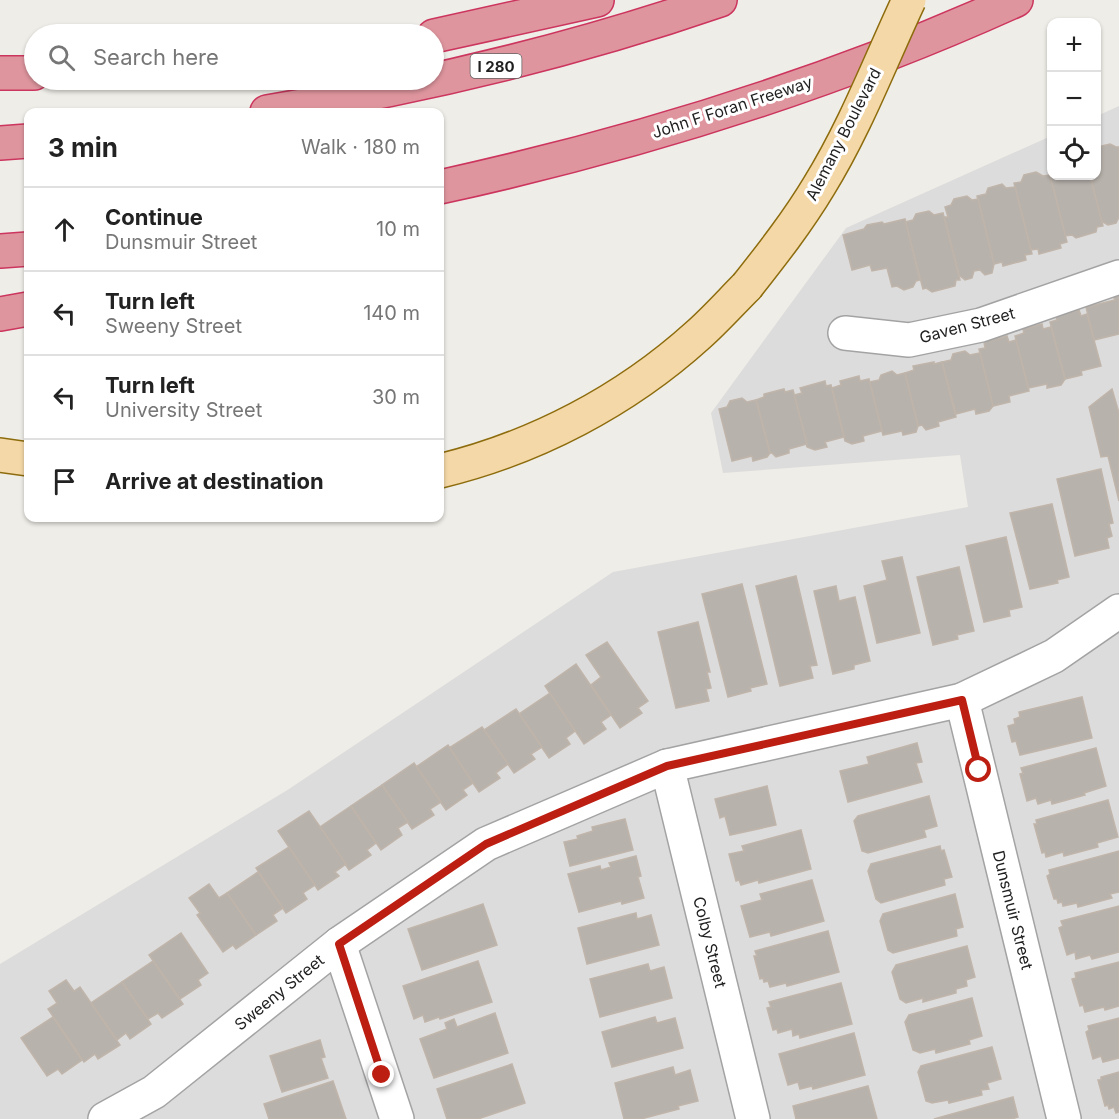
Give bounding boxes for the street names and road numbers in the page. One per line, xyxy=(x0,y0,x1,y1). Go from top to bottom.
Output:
road number: I 280 xyxy=(470,54,522,78)
street label: Alemany Boulevard xyxy=(801,64,885,204)
street label: John F Foran Freeway xyxy=(649,72,815,142)
street label: Gaven Street xyxy=(917,303,1017,347)
street label: Dunsmuir Street xyxy=(989,848,1037,972)
street label: Colby Street xyxy=(689,894,731,990)
street label: Sweeny Street xyxy=(230,950,328,1034)

